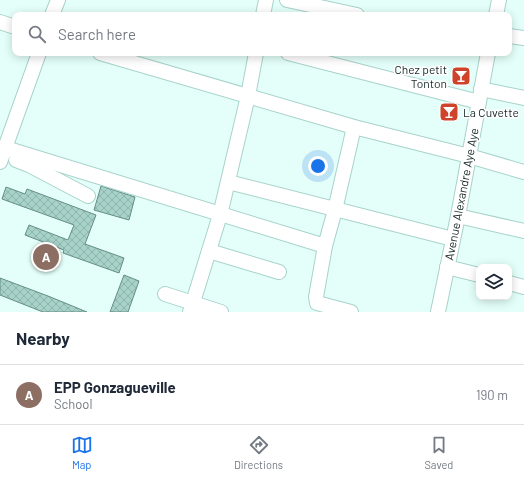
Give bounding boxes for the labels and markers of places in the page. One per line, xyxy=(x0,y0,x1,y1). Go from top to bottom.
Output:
place label: Chez petit Tonton xyxy=(395,62,447,90)
bar icon: Chez petit Tonton xyxy=(450,65,472,87)
bar icon: La Cuvette xyxy=(438,101,460,123)
place label: La Cuvette xyxy=(463,105,519,119)
pin: A xyxy=(33,242,59,272)

